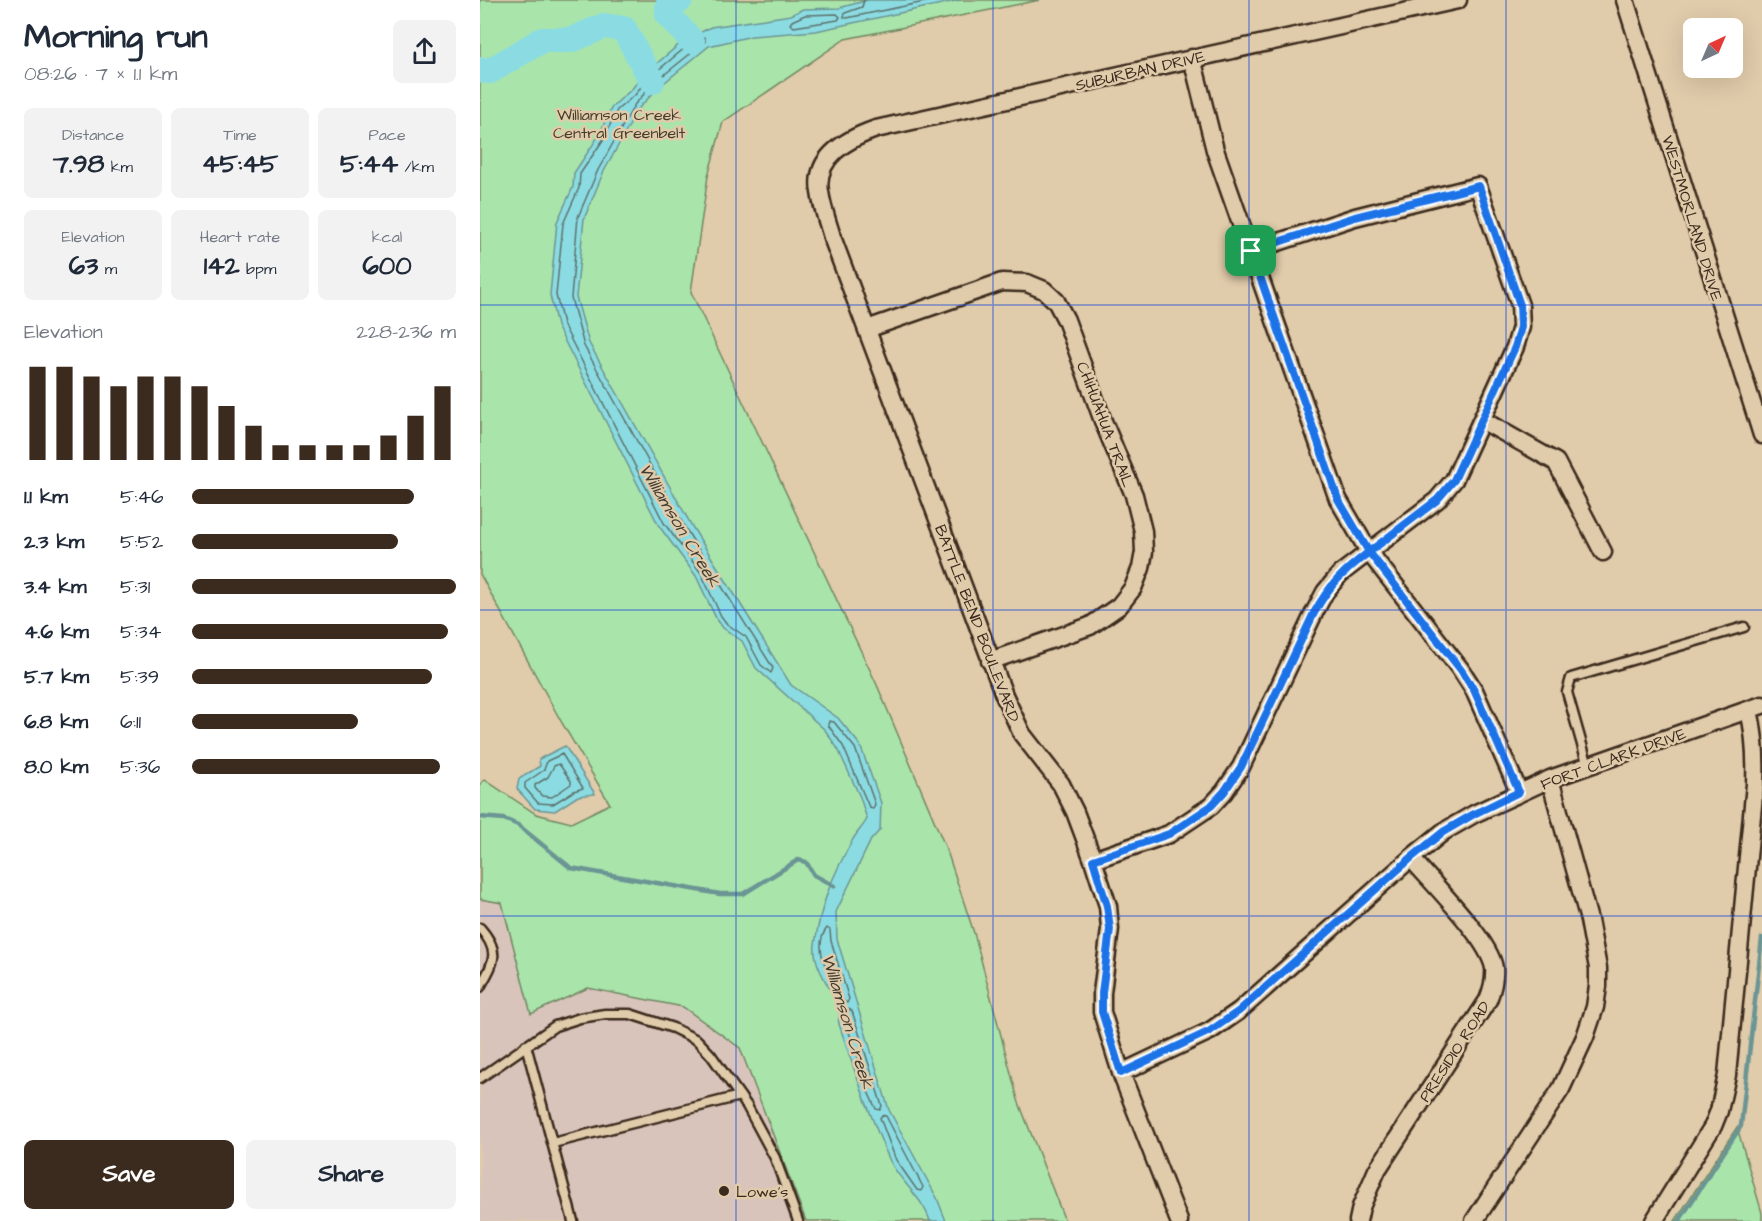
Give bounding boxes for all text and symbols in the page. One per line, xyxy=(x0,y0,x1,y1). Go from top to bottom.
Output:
text: Morning run xyxy=(24,14,208,60)
north arrow xyxy=(1683,18,1743,78)
map controls xyxy=(1683,18,1743,78)
button: share xyxy=(393,20,456,83)
street label: SUBURBAN DRIVE xyxy=(1073,45,1208,97)
text: 08:26 · 7 × 1.1 km xyxy=(24,60,177,88)
park label: Williamson Creek Central Greenbelt xyxy=(553,104,686,144)
text: Distance xyxy=(62,124,124,146)
text: Time xyxy=(223,124,257,146)
text: Pace xyxy=(368,124,406,146)
street label: WESTMORLAND DRIVE xyxy=(1656,133,1728,304)
text: 7.98 xyxy=(53,146,104,182)
text: 45:45 xyxy=(202,146,278,182)
text: 5:44 xyxy=(340,146,398,182)
text: km xyxy=(104,156,133,178)
text: /km xyxy=(398,156,434,178)
pin xyxy=(1225,225,1276,276)
text: Elevation xyxy=(62,226,124,248)
text: Heart rate xyxy=(200,226,280,248)
text: kcal xyxy=(372,226,402,248)
icon: arrive xyxy=(1234,234,1267,267)
text: 63 xyxy=(69,248,98,284)
text: 142 xyxy=(204,248,240,284)
text: 600 xyxy=(362,248,412,284)
text: m xyxy=(98,258,117,280)
text: bpm xyxy=(240,258,276,280)
text: Elevation xyxy=(24,318,103,346)
text: 228–236 m xyxy=(356,318,456,346)
street label: CHIHUAHUA TRAIL xyxy=(1071,358,1139,490)
water label: Williamson Creek xyxy=(633,459,727,592)
text: 1.1 km xyxy=(24,483,68,511)
text: 5:46 xyxy=(120,483,164,511)
street label: BATTLE BEND BOULEVARD xyxy=(929,521,1025,725)
text: 2.3 km xyxy=(24,528,84,556)
text: 5:52 xyxy=(120,528,163,556)
text: 3.4 km xyxy=(24,573,86,601)
text: 5:31 xyxy=(120,573,150,601)
text: 4.6 km xyxy=(24,618,89,646)
text: 5:34 xyxy=(120,618,161,646)
text: 5.7 km xyxy=(24,663,89,691)
text: 5:39 xyxy=(120,663,159,691)
text: 6.8 km xyxy=(24,708,88,736)
text: 6:11 xyxy=(120,708,141,736)
street label: FORT CLARK DRIVE xyxy=(1537,722,1690,796)
text: 8.0 km xyxy=(24,753,88,781)
text: 5:36 xyxy=(120,753,160,781)
water label: Williamson Creek xyxy=(815,951,880,1093)
street label: PRESIDIO ROAD xyxy=(1414,997,1496,1106)
button: Save xyxy=(24,1140,234,1209)
button: Share xyxy=(246,1140,456,1209)
place label: Lowe's xyxy=(736,1181,788,1203)
marker: Lowe's xyxy=(717,1184,731,1198)

